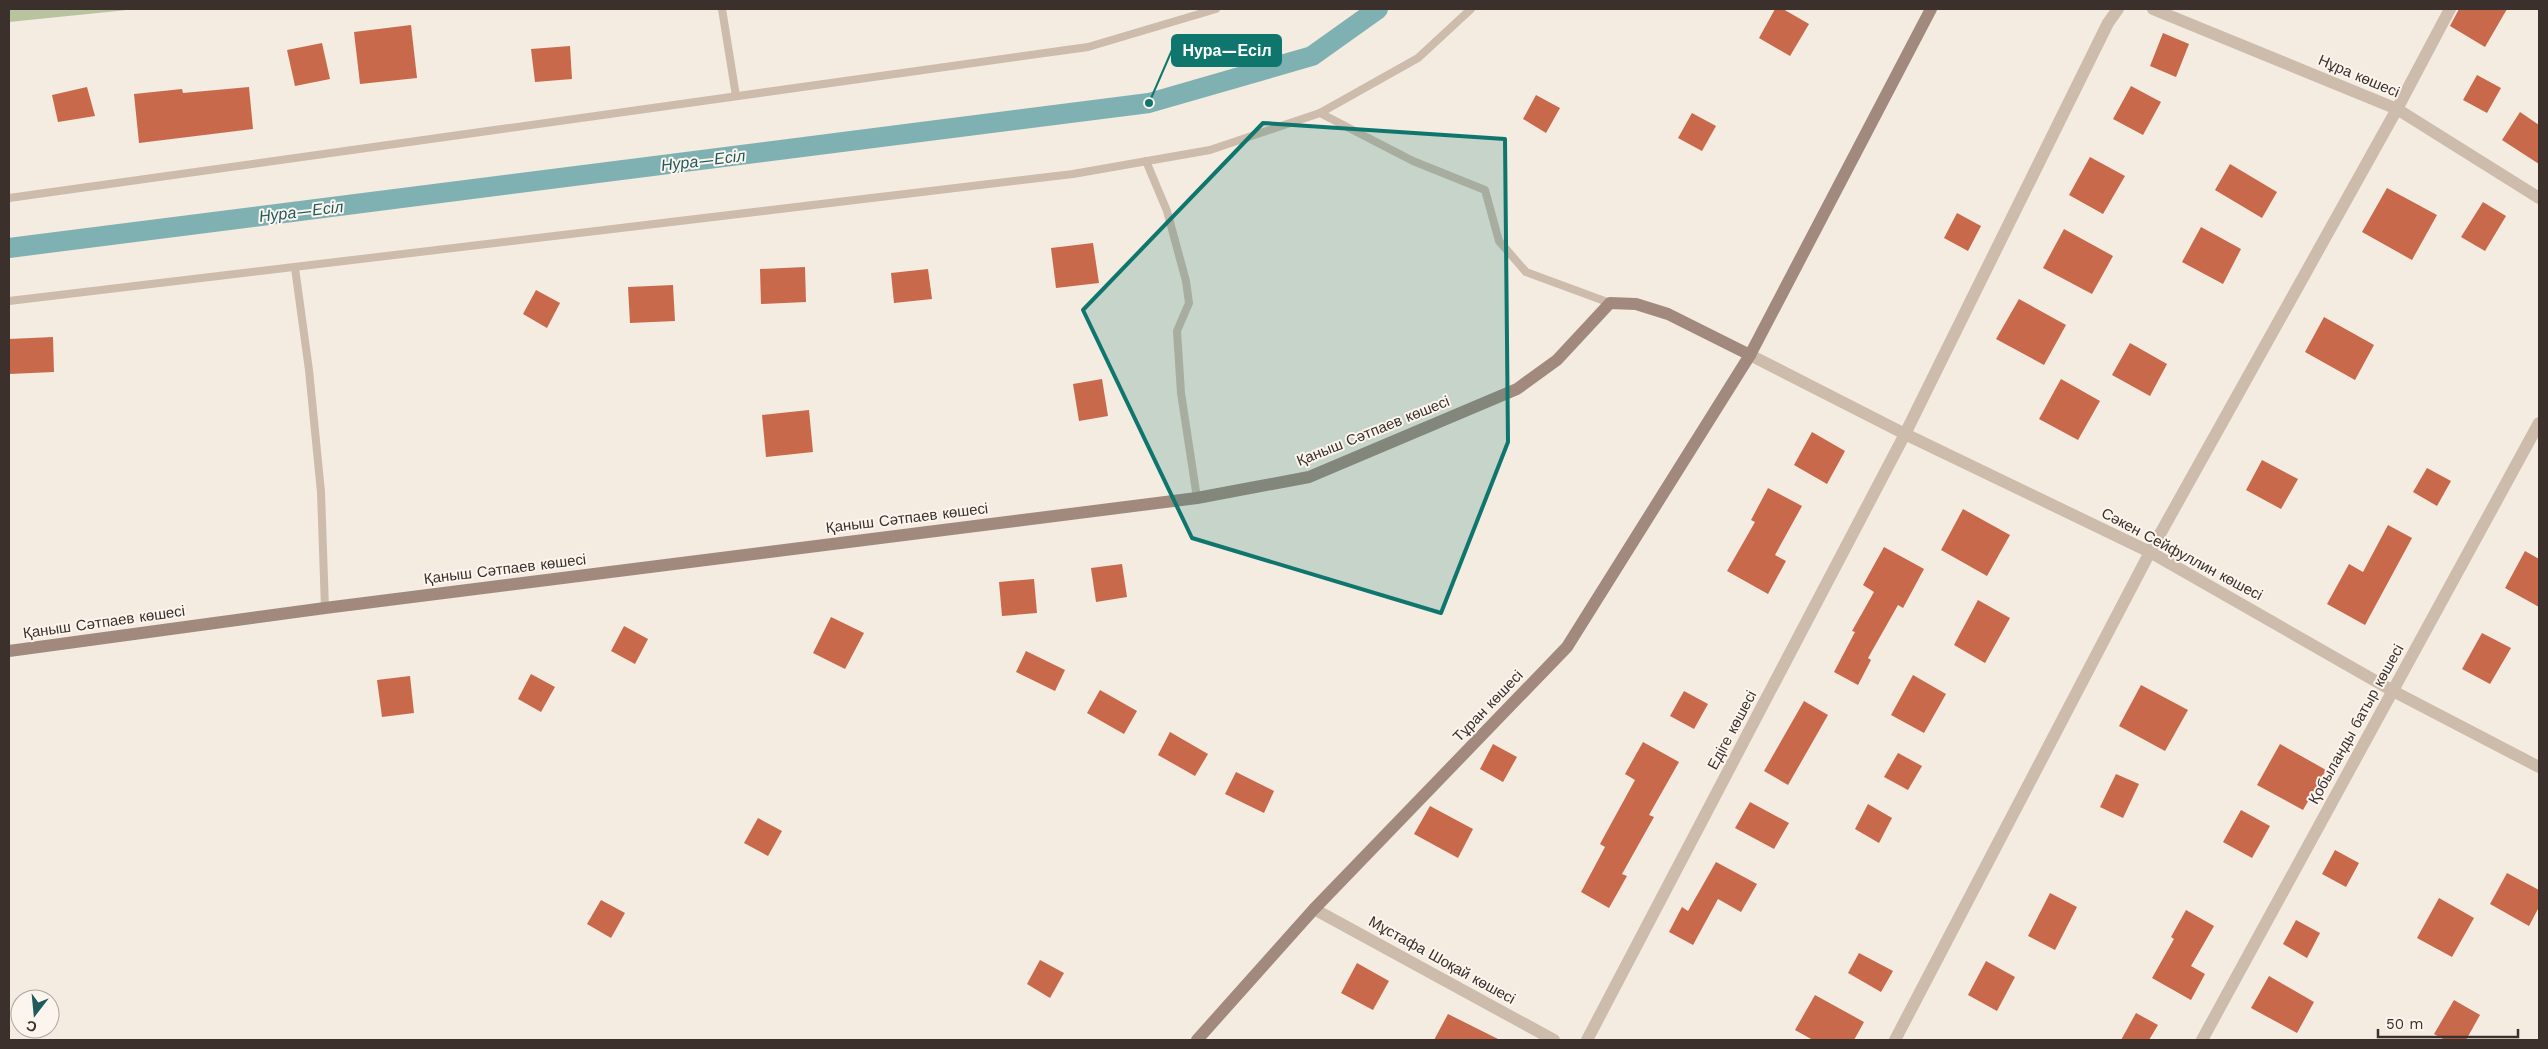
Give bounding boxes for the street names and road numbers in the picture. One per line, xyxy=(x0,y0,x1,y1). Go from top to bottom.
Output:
street label: Нұра көшесі xyxy=(2316,51,2402,101)
street label: Қаныш Сәтпаев көшесі xyxy=(1294,392,1452,470)
street label: Қаныш Сәтпаев көшесі xyxy=(825,499,989,537)
street label: Сәкен Сейфуллин көшесі xyxy=(2098,504,2266,604)
street label: Қаныш Сәтпаев көшесі xyxy=(423,550,587,588)
street label: Қаныш Сәтпаев көшесі xyxy=(22,602,186,642)
street label: Қобыланды батыр көшесі xyxy=(2305,641,2407,807)
street label: Тұран көшесі xyxy=(1449,666,1527,746)
street label: Едіге көшесі xyxy=(1704,687,1760,773)
street label: Мұстафа Шоқай көшесі xyxy=(1366,912,1518,1008)

